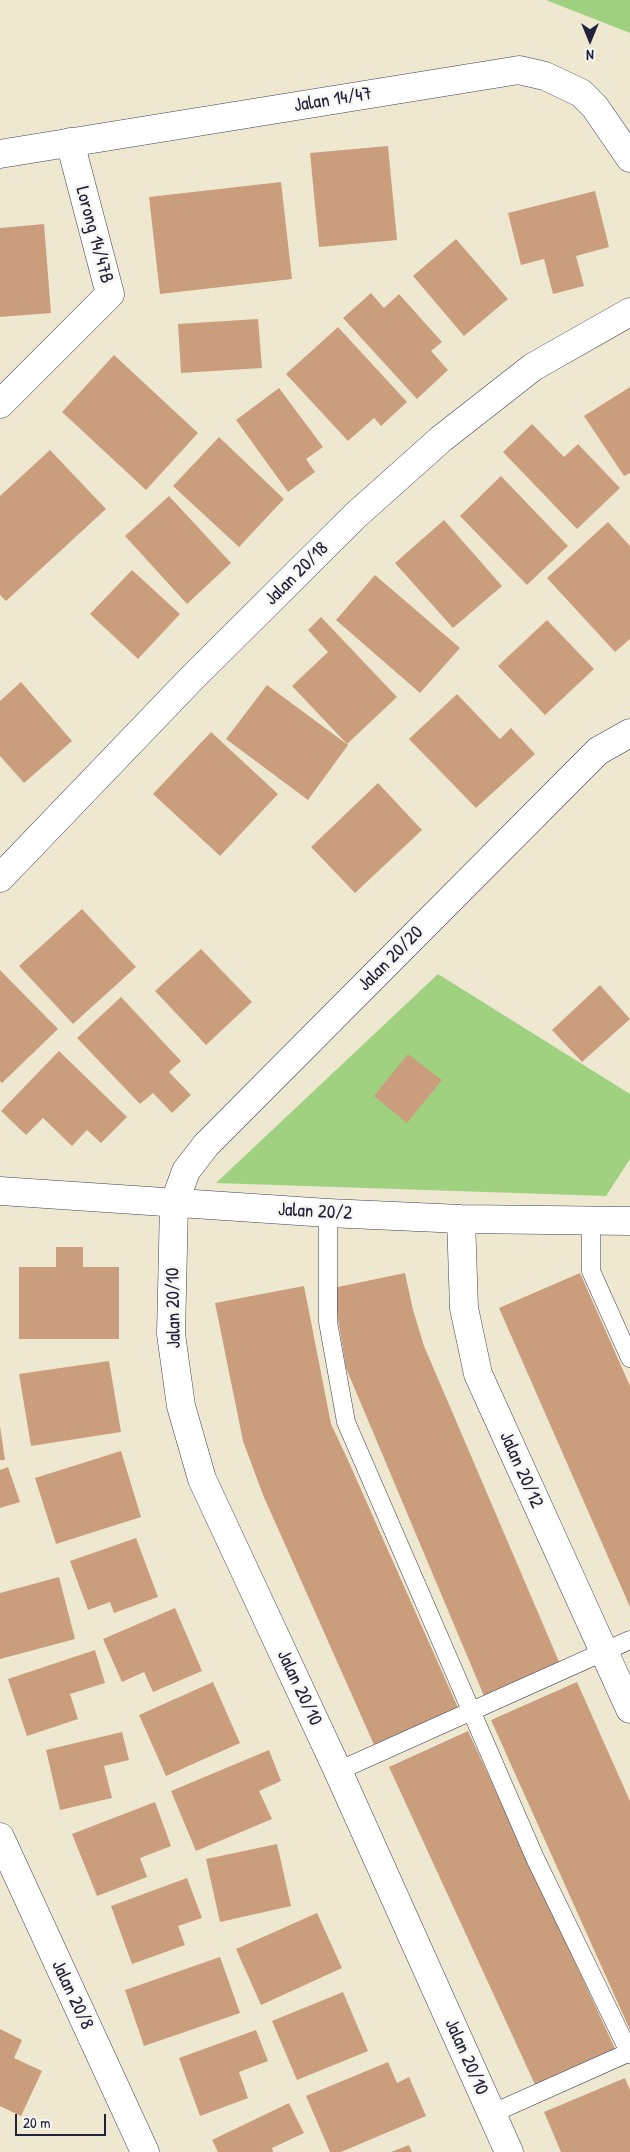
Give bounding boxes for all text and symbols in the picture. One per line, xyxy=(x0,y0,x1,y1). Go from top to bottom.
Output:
north arrow xyxy=(565,15,615,65)
text: N xyxy=(586,46,594,65)
street label: Jalan 14/47 xyxy=(292,83,374,117)
street label: Lorong 14/47B xyxy=(70,184,118,286)
street label: Jalan 20/18 xyxy=(260,537,334,611)
street label: Jalan 20/20 xyxy=(354,922,428,996)
street label: Jalan 20/2 xyxy=(277,1199,353,1225)
street label: Jalan 20/10 xyxy=(162,1267,186,1349)
street label: Jalan 20/12 xyxy=(494,1428,548,1512)
street label: Jalan 20/10 xyxy=(272,1647,326,1729)
street label: Jalan 20/8 xyxy=(46,1957,98,2033)
street label: Jalan 20/10 xyxy=(439,2015,493,2099)
scale bar xyxy=(18,2104,109,2136)
text: 20 m xyxy=(23,2112,50,2133)

